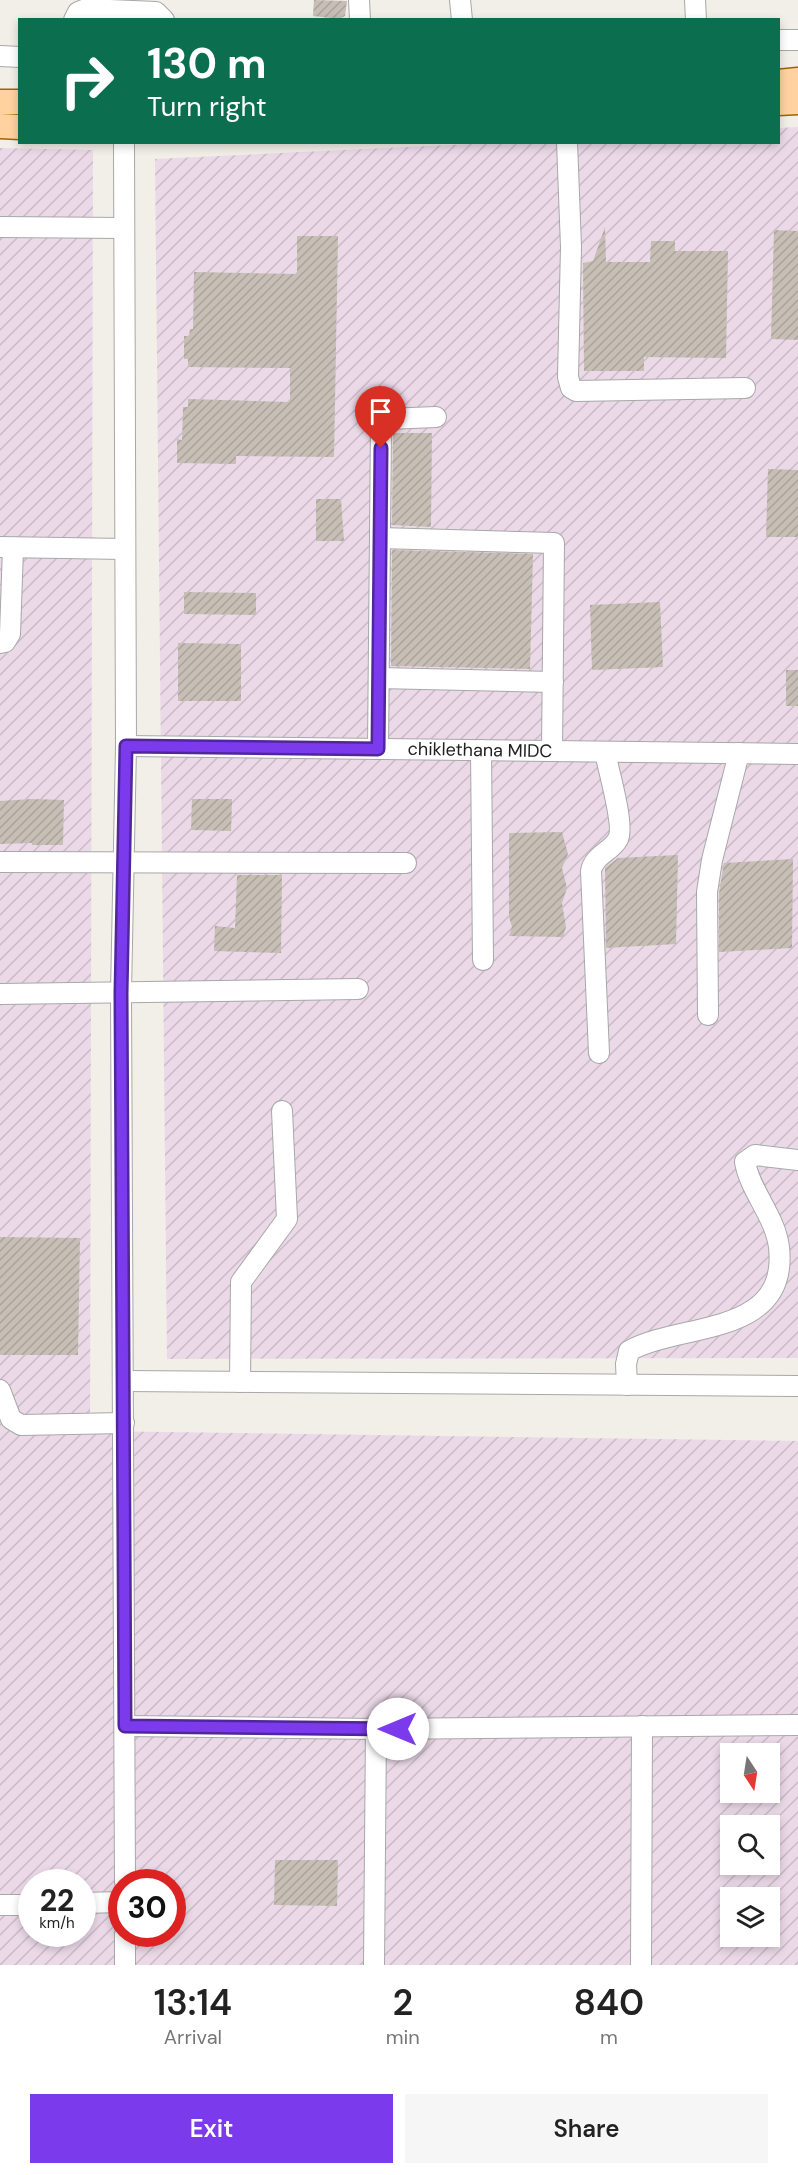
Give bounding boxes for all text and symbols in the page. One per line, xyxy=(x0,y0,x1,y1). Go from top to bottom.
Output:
text: 130 m xyxy=(147,36,267,91)
icon: right xyxy=(48,42,126,120)
text: Turn right xyxy=(147,89,267,124)
pin xyxy=(355,386,406,448)
icon: arrive xyxy=(364,395,397,428)
street label: chiklethana MIDC xyxy=(407,737,553,763)
position arrow xyxy=(366,1697,430,1761)
north arrow xyxy=(720,1743,780,1803)
map controls xyxy=(720,1743,780,1947)
button: search xyxy=(720,1815,780,1875)
speed limit sign: 30 xyxy=(108,1869,186,1947)
text: 22 xyxy=(40,1881,74,1920)
button: layers xyxy=(720,1887,780,1947)
text: km/h xyxy=(39,1913,75,1933)
text: 13:14 xyxy=(154,1979,232,2026)
text: 2 xyxy=(392,1979,413,2026)
text: 840 xyxy=(574,1979,644,2026)
text: Arrival xyxy=(164,2024,222,2050)
text: min xyxy=(386,2024,420,2050)
text: m xyxy=(600,2024,618,2050)
button: Exit xyxy=(30,2094,393,2163)
button: Share xyxy=(405,2094,768,2163)

